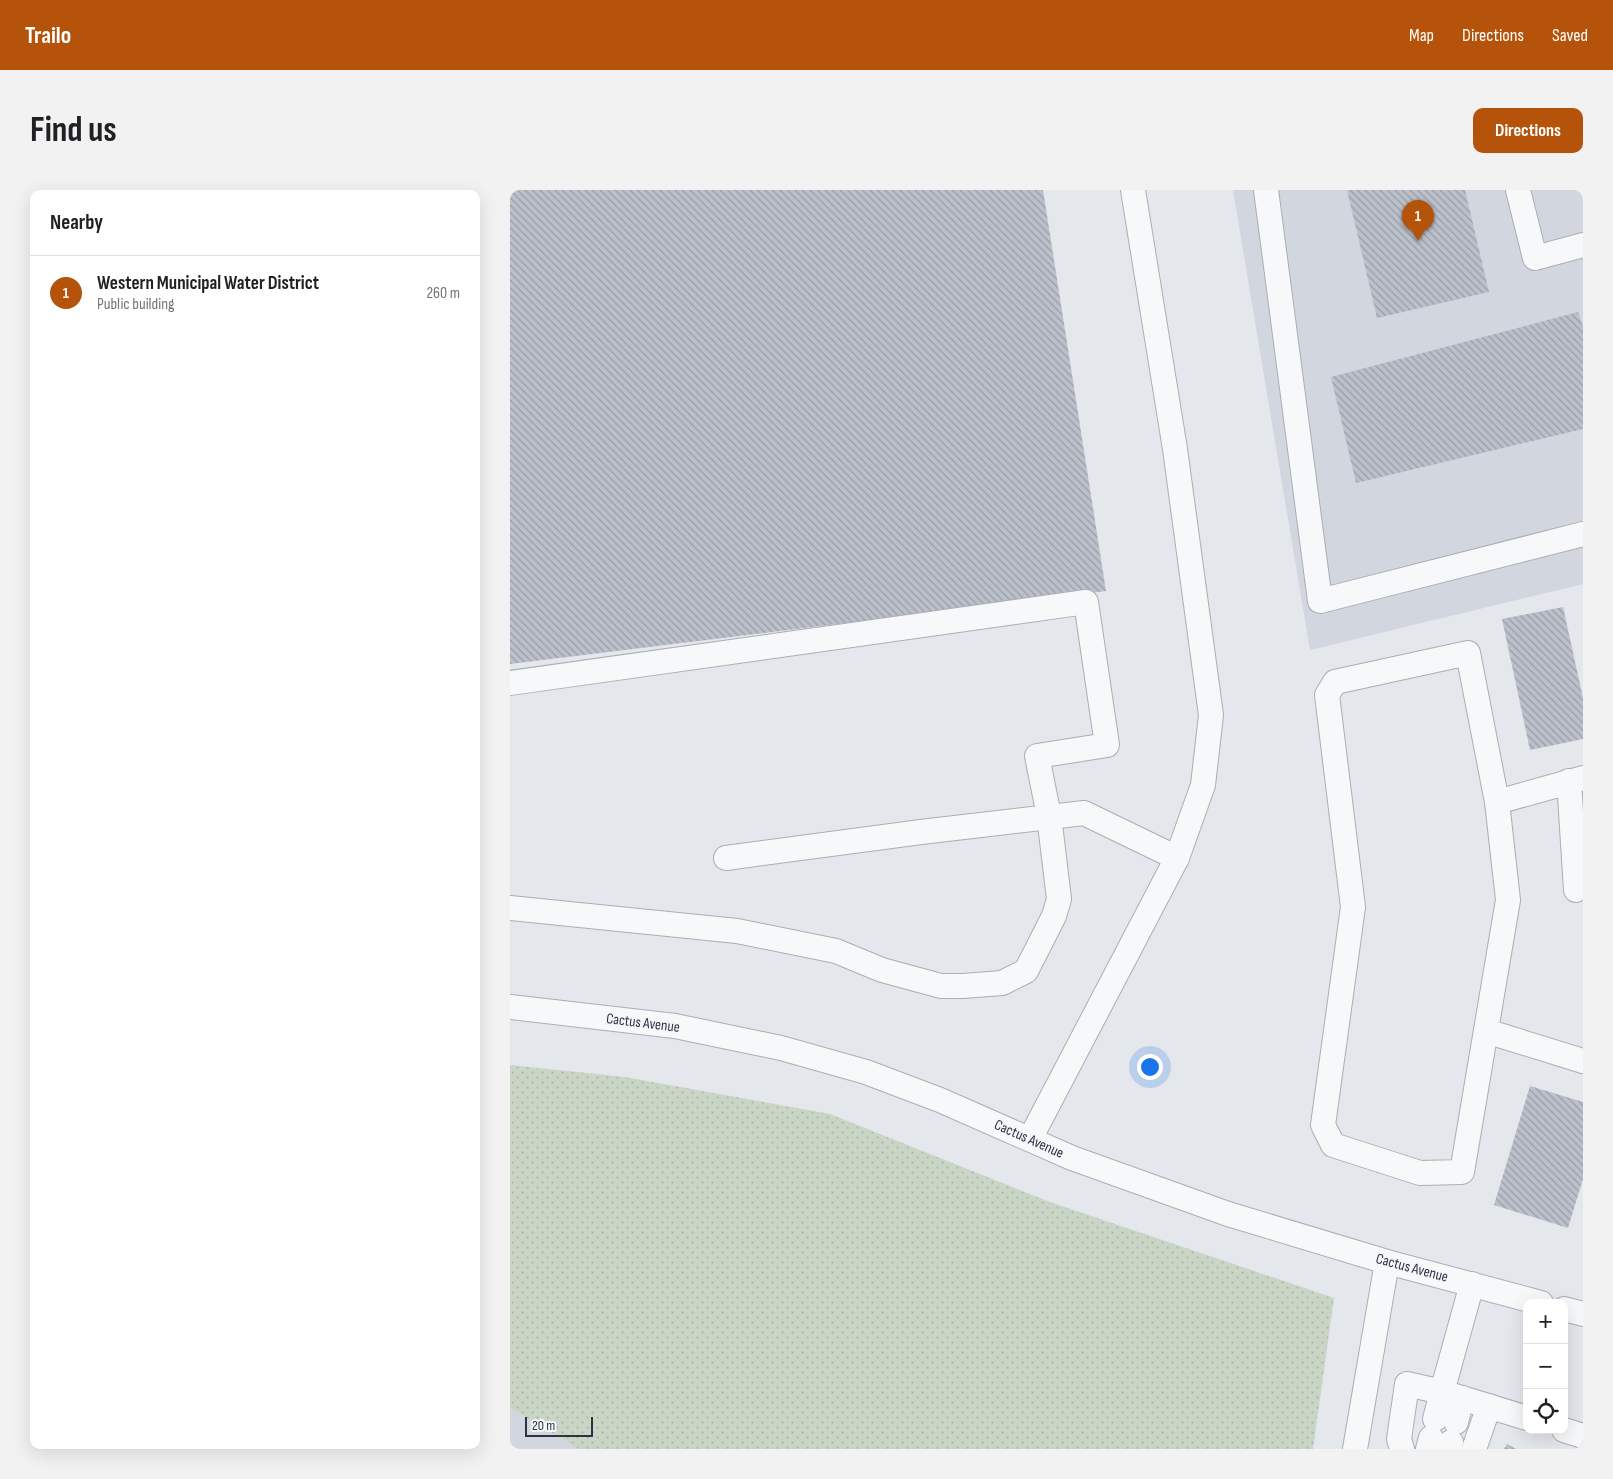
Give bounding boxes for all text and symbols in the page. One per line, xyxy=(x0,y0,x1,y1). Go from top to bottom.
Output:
text: Trailo xyxy=(25,21,71,50)
text: Map xyxy=(1409,25,1434,46)
text: Directions xyxy=(1462,25,1524,46)
text: Saved xyxy=(1552,25,1588,46)
button: Directions xyxy=(1473,108,1583,153)
text: Find us xyxy=(30,109,117,152)
pin: 1 xyxy=(1402,200,1434,241)
text: Nearby xyxy=(50,210,103,235)
text: Western Municipal Water District xyxy=(97,272,319,295)
text: 1 xyxy=(63,284,69,303)
text: 260 m xyxy=(426,284,460,303)
text: Public building xyxy=(97,295,174,314)
street label: Cactus Avenue xyxy=(605,1009,681,1037)
your location xyxy=(1137,1054,1163,1080)
street label: Cactus Avenue xyxy=(991,1115,1067,1163)
street label: Cactus Avenue xyxy=(1374,1249,1450,1287)
map controls xyxy=(1523,1299,1568,1434)
button: + xyxy=(1523,1299,1568,1344)
button: − xyxy=(1523,1344,1568,1389)
button: locate xyxy=(1523,1389,1568,1434)
scale bar xyxy=(525,1414,592,1437)
text: 20 m xyxy=(532,1417,555,1434)

